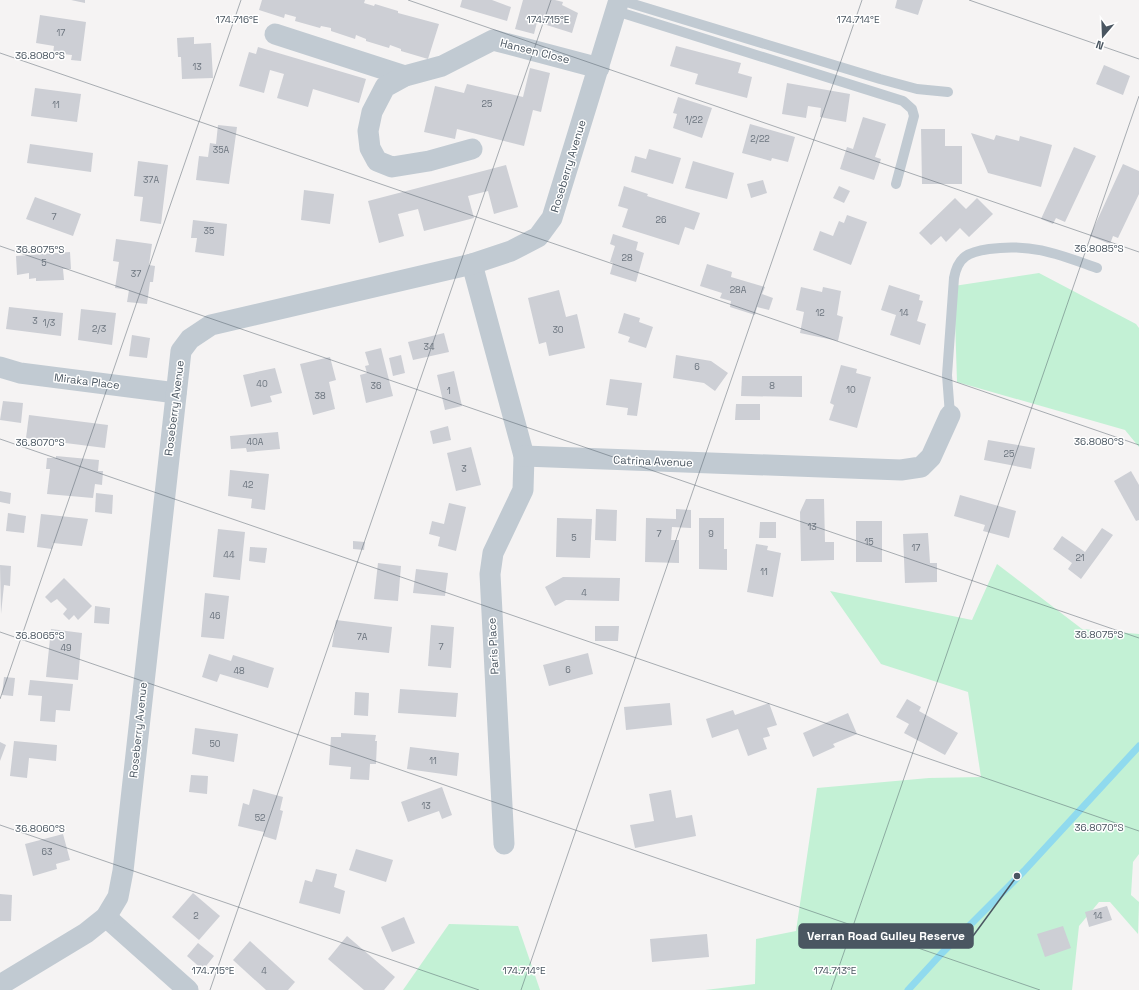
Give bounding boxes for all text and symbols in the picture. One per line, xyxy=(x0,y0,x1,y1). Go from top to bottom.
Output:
text: 174.716°E xyxy=(216,13,259,26)
text: 174.715°E xyxy=(527,13,570,26)
text: 174.714°E xyxy=(836,13,880,26)
north arrow xyxy=(1083,16,1123,56)
house number: 17 xyxy=(57,27,65,39)
street label: Hansen Close xyxy=(499,36,571,66)
text: N xyxy=(1094,38,1106,53)
text: 36.8080°S xyxy=(15,49,65,62)
house number: 13 xyxy=(192,61,202,73)
house number: 25 xyxy=(482,98,492,110)
house number: 11 xyxy=(52,99,60,111)
house number: 1/22 xyxy=(685,114,703,126)
street label: Roseberry Avenue xyxy=(547,118,589,214)
house number: 2/22 xyxy=(750,133,770,145)
house number: 35A xyxy=(213,144,230,156)
house number: 37A xyxy=(143,174,159,186)
house number: 7 xyxy=(51,211,57,223)
house number: 26 xyxy=(656,214,667,226)
house number: 35 xyxy=(204,225,214,237)
text: 36.8085°S xyxy=(1074,242,1124,255)
text: 36.8075°S xyxy=(16,243,64,256)
house number: 28 xyxy=(621,252,633,264)
house number: 5 xyxy=(41,257,47,269)
house number: 37 xyxy=(131,268,141,280)
house number: 28A xyxy=(730,284,747,296)
house number: 12 xyxy=(815,307,825,319)
house number: 14 xyxy=(899,307,909,319)
house number: 3 xyxy=(32,315,38,327)
house number: 1/3 xyxy=(43,317,55,329)
house number: 2/3 xyxy=(92,323,106,335)
house number: 30 xyxy=(552,324,564,336)
house number: 34 xyxy=(423,341,435,353)
street label: Roseberry Avenue xyxy=(161,359,187,457)
house number: 6 xyxy=(694,361,700,373)
street label: Miraka Place xyxy=(53,370,121,392)
house number: 40 xyxy=(256,378,268,390)
house number: 36 xyxy=(371,380,382,392)
house number: 8 xyxy=(769,380,775,392)
house number: 10 xyxy=(846,384,856,396)
house number: 1 xyxy=(447,385,451,397)
house number: 38 xyxy=(314,390,326,402)
text: 36.8080°S xyxy=(1074,435,1124,448)
text: 36.8070°S xyxy=(15,436,65,449)
house number: 40A xyxy=(246,436,264,448)
house number: 25 xyxy=(1004,448,1014,460)
street label: Catrina Avenue xyxy=(613,453,693,469)
house number: 3 xyxy=(461,463,467,475)
house number: 42 xyxy=(242,479,254,491)
house number: 13 xyxy=(807,521,817,533)
house number: 7 xyxy=(656,528,662,540)
house number: 9 xyxy=(708,528,714,540)
house number: 5 xyxy=(571,532,577,544)
house number: 15 xyxy=(864,536,874,548)
house number: 17 xyxy=(912,542,920,554)
house number: 44 xyxy=(223,549,235,561)
house number: 21 xyxy=(1075,552,1085,564)
house number: 11 xyxy=(760,566,768,578)
house number: 4 xyxy=(581,587,587,599)
house number: 46 xyxy=(209,610,221,622)
street label: Paris Place xyxy=(485,617,501,675)
text: 36.8075°S xyxy=(1075,628,1123,641)
text: 36.8065°S xyxy=(15,629,65,642)
house number: 7A xyxy=(357,631,368,643)
house number: 7 xyxy=(438,641,444,653)
house number: 49 xyxy=(60,642,72,654)
house number: 6 xyxy=(565,664,571,676)
house number: 48 xyxy=(233,665,245,677)
street label: Roseberry Avenue xyxy=(126,681,150,779)
house number: 50 xyxy=(209,738,221,750)
house number: 11 xyxy=(429,755,437,767)
house number: 13 xyxy=(421,800,431,812)
house number: 52 xyxy=(255,812,265,824)
text: 36.8070°S xyxy=(1074,821,1124,834)
text: 36.8060°S xyxy=(15,822,65,835)
house number: 63 xyxy=(42,846,52,858)
house number: 2 xyxy=(193,910,199,922)
house number: 14 xyxy=(1093,910,1103,922)
callout: Verran Road Gulley Reserve xyxy=(799,924,973,948)
text: Verran Road Gulley Reserve xyxy=(807,928,965,944)
text: 174.715°E xyxy=(192,964,235,977)
text: 174.714°E xyxy=(502,964,546,977)
text: 174.713°E xyxy=(814,964,857,977)
house number: 4 xyxy=(261,965,267,977)

